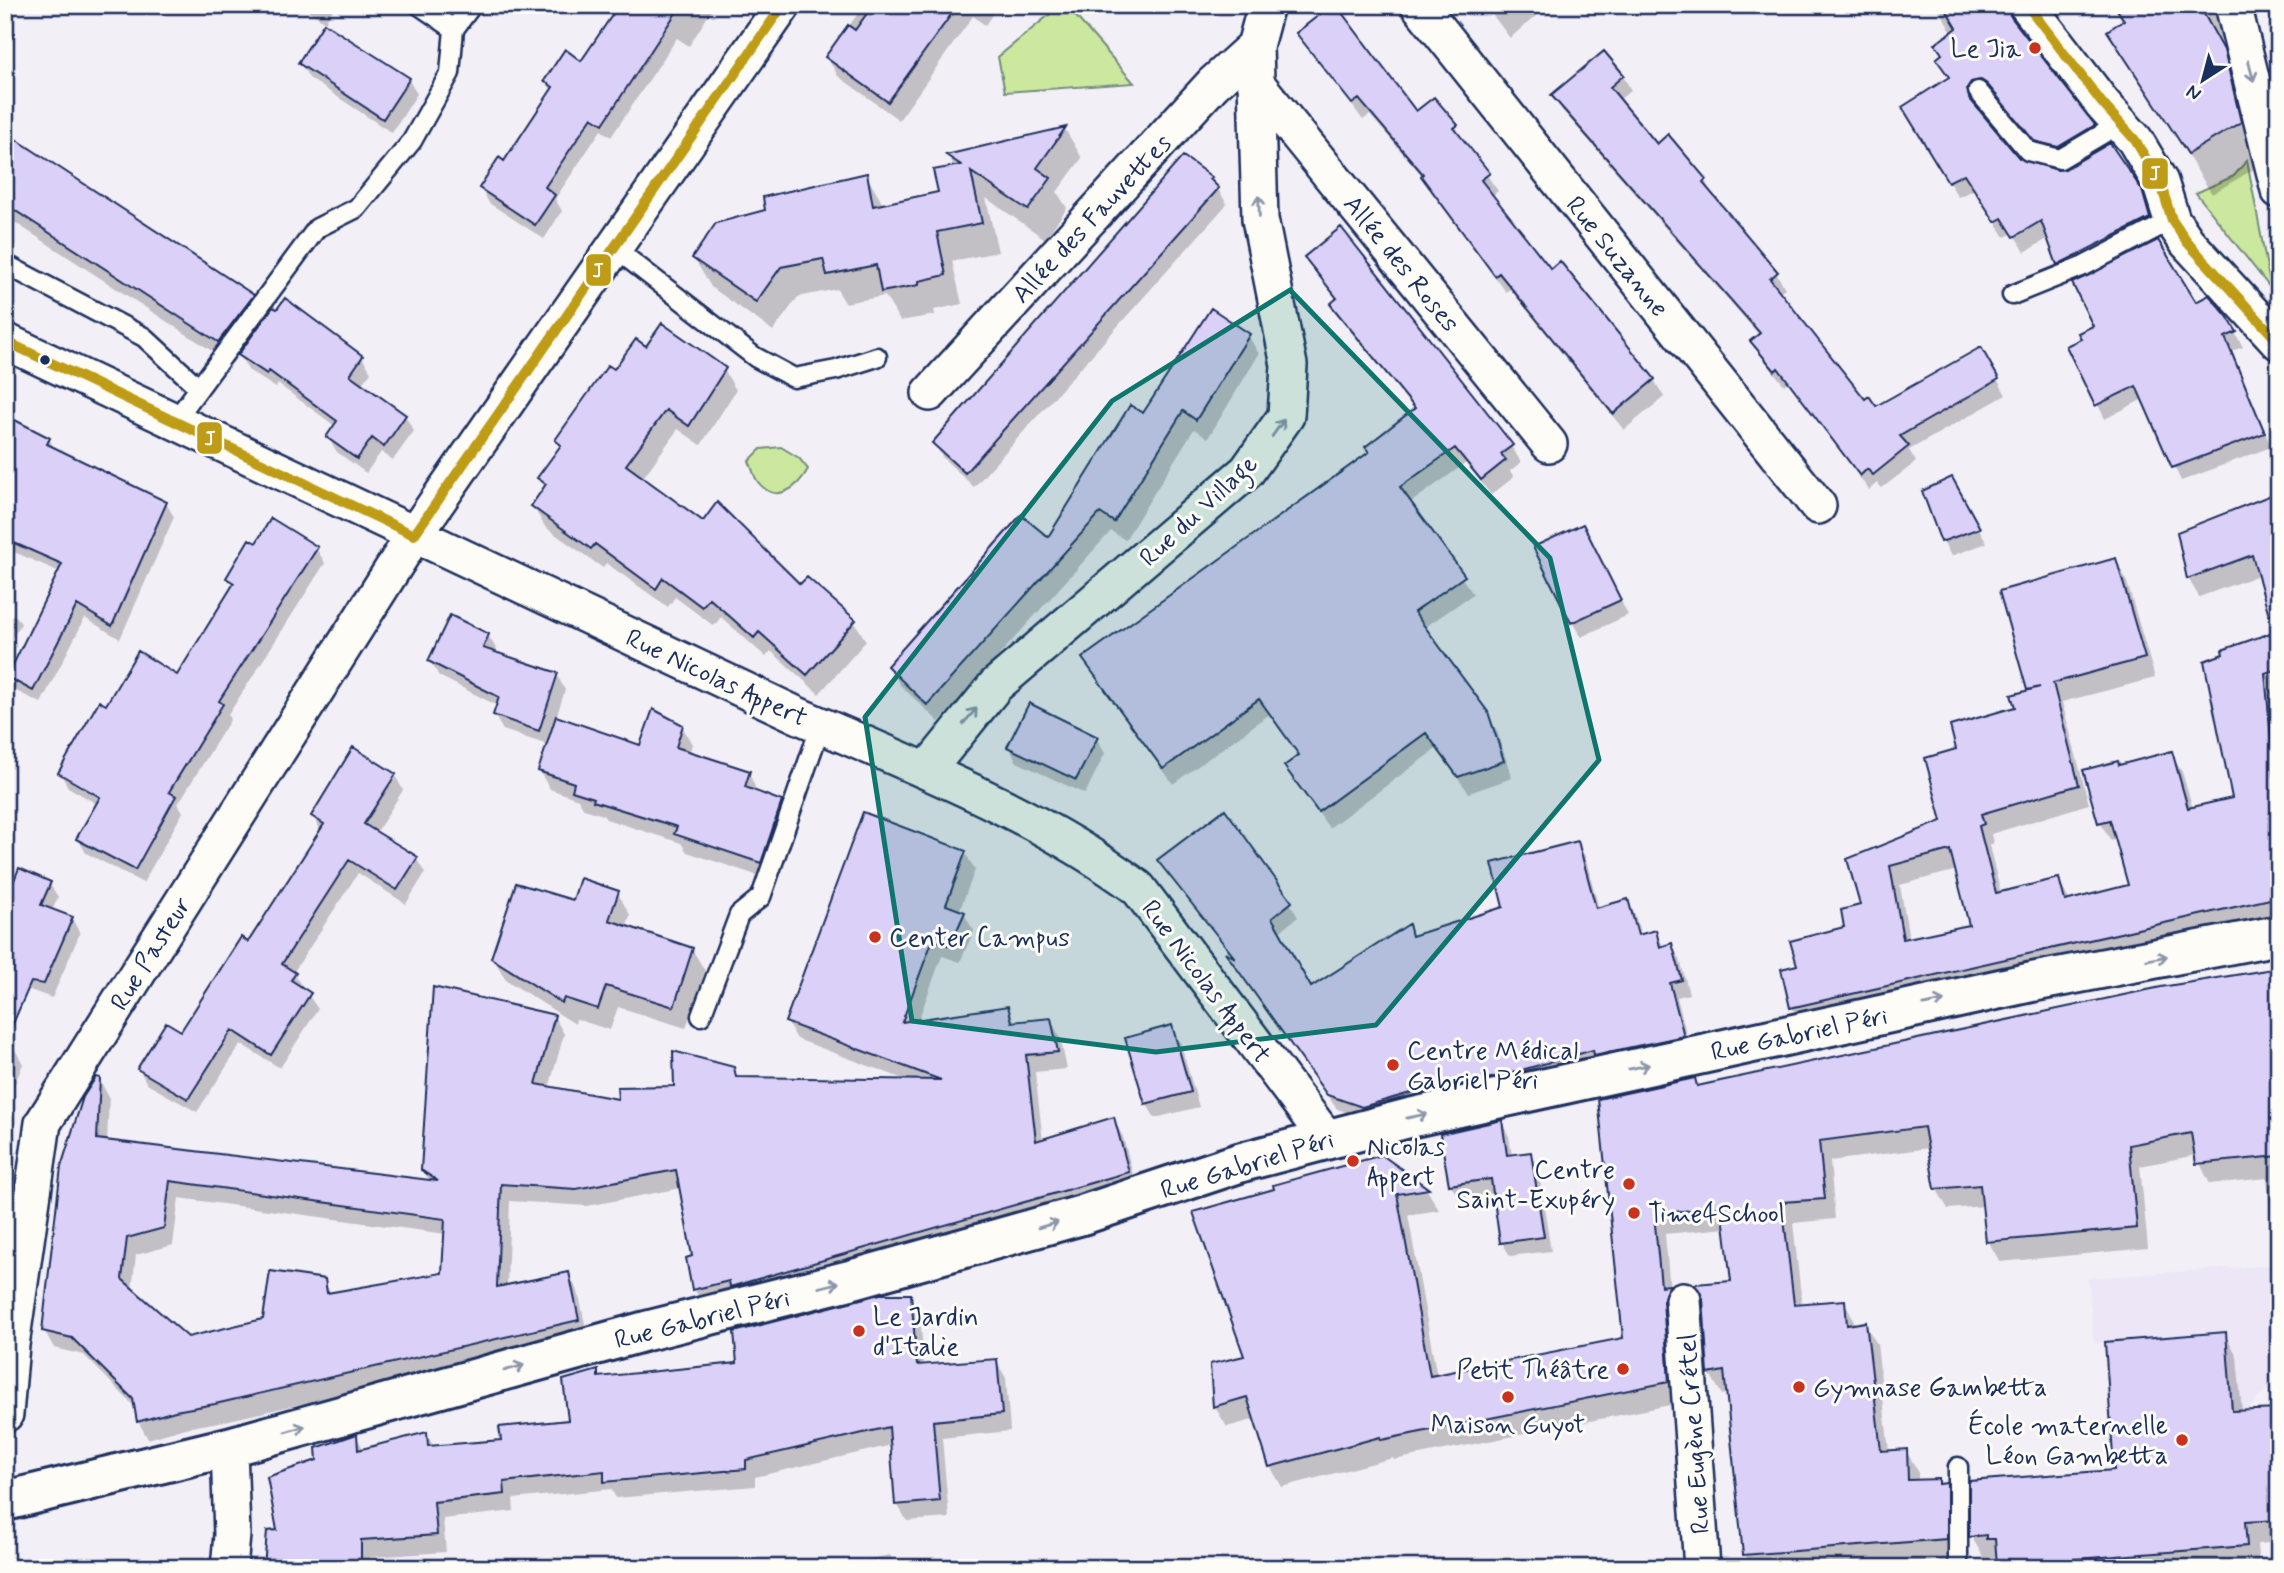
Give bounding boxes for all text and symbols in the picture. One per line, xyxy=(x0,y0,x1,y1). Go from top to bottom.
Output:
place label: Le Jia xyxy=(1951,33,2021,67)
marker: Le Jia xyxy=(2027,40,2043,56)
north arrow xyxy=(2168,46,2238,116)
one-way arrow xyxy=(2245,59,2258,82)
text: N xyxy=(2181,79,2206,106)
street label: Allée des Fauvettes xyxy=(1005,127,1180,311)
line badge: J xyxy=(2141,157,2169,190)
text: J xyxy=(2149,162,2161,187)
street label: Allée des Roses xyxy=(1335,189,1466,340)
street label: Rue Suzanne xyxy=(1557,190,1676,325)
one-way arrow xyxy=(1253,194,1266,217)
line badge: J xyxy=(585,253,612,287)
text: J xyxy=(592,259,604,284)
unlabelled marker xyxy=(38,353,52,367)
one-way arrow xyxy=(1271,419,1285,438)
line badge: J xyxy=(196,421,223,455)
text: J xyxy=(204,427,216,452)
street label: Rue du Village xyxy=(1133,448,1268,577)
street label: Rue Nicolas Appert xyxy=(619,622,812,738)
one-way arrow xyxy=(962,707,978,725)
street label: Rue Pasteur xyxy=(103,891,200,1017)
street label: Rue Nicolas Appert xyxy=(1130,893,1278,1073)
place label: Center Campus xyxy=(889,922,1070,956)
marker: Center Campus xyxy=(867,929,883,945)
one-way arrow xyxy=(2145,951,2168,965)
one-way arrow xyxy=(1922,996,1945,1010)
street label: Rue Gabriel Péri xyxy=(1708,1000,1891,1070)
place label: Centre Médical Gabriel Péri xyxy=(1407,1035,1578,1099)
marker: Centre Médical Gabriel Péri xyxy=(1385,1057,1401,1073)
one-way arrow xyxy=(1627,1060,1650,1073)
one-way arrow xyxy=(1405,1109,1428,1123)
street label: Rue Gabriel Péri xyxy=(1157,1123,1338,1208)
place label: Nicolas Appert xyxy=(1367,1131,1445,1198)
marker: Nicolas Appert xyxy=(1345,1153,1361,1169)
place label: Centre Saint-Exupéry xyxy=(1457,1154,1615,1218)
marker: Centre Saint-Exupéry xyxy=(1621,1176,1637,1192)
place label: Time4School xyxy=(1648,1198,1785,1232)
marker: Time4School xyxy=(1626,1205,1642,1221)
one-way arrow xyxy=(1037,1217,1059,1230)
one-way arrow xyxy=(817,1278,840,1291)
street label: Rue Gabriel Péri xyxy=(611,1282,794,1358)
place label: Le Jardin d'Italie xyxy=(873,1301,979,1365)
marker: Le Jardin d'Italie xyxy=(851,1323,867,1339)
street label: Rue Eugène Crétel xyxy=(1671,1332,1719,1535)
place label: Petit Théâtre xyxy=(1456,1354,1609,1388)
one-way arrow xyxy=(502,1361,525,1374)
marker: Petit Théâtre xyxy=(1615,1361,1631,1377)
place label: Gymnase Gambetta xyxy=(1813,1372,2047,1406)
marker: Gymnase Gambetta xyxy=(1791,1379,1807,1395)
marker: Maison Guyot xyxy=(1500,1389,1516,1405)
place label: École maternelle Léon Gambetta xyxy=(1968,1408,2168,1474)
place label: Maison Guyot xyxy=(1431,1409,1585,1443)
one-way arrow xyxy=(284,1421,306,1434)
marker: École maternelle Léon Gambetta xyxy=(2174,1432,2190,1448)

